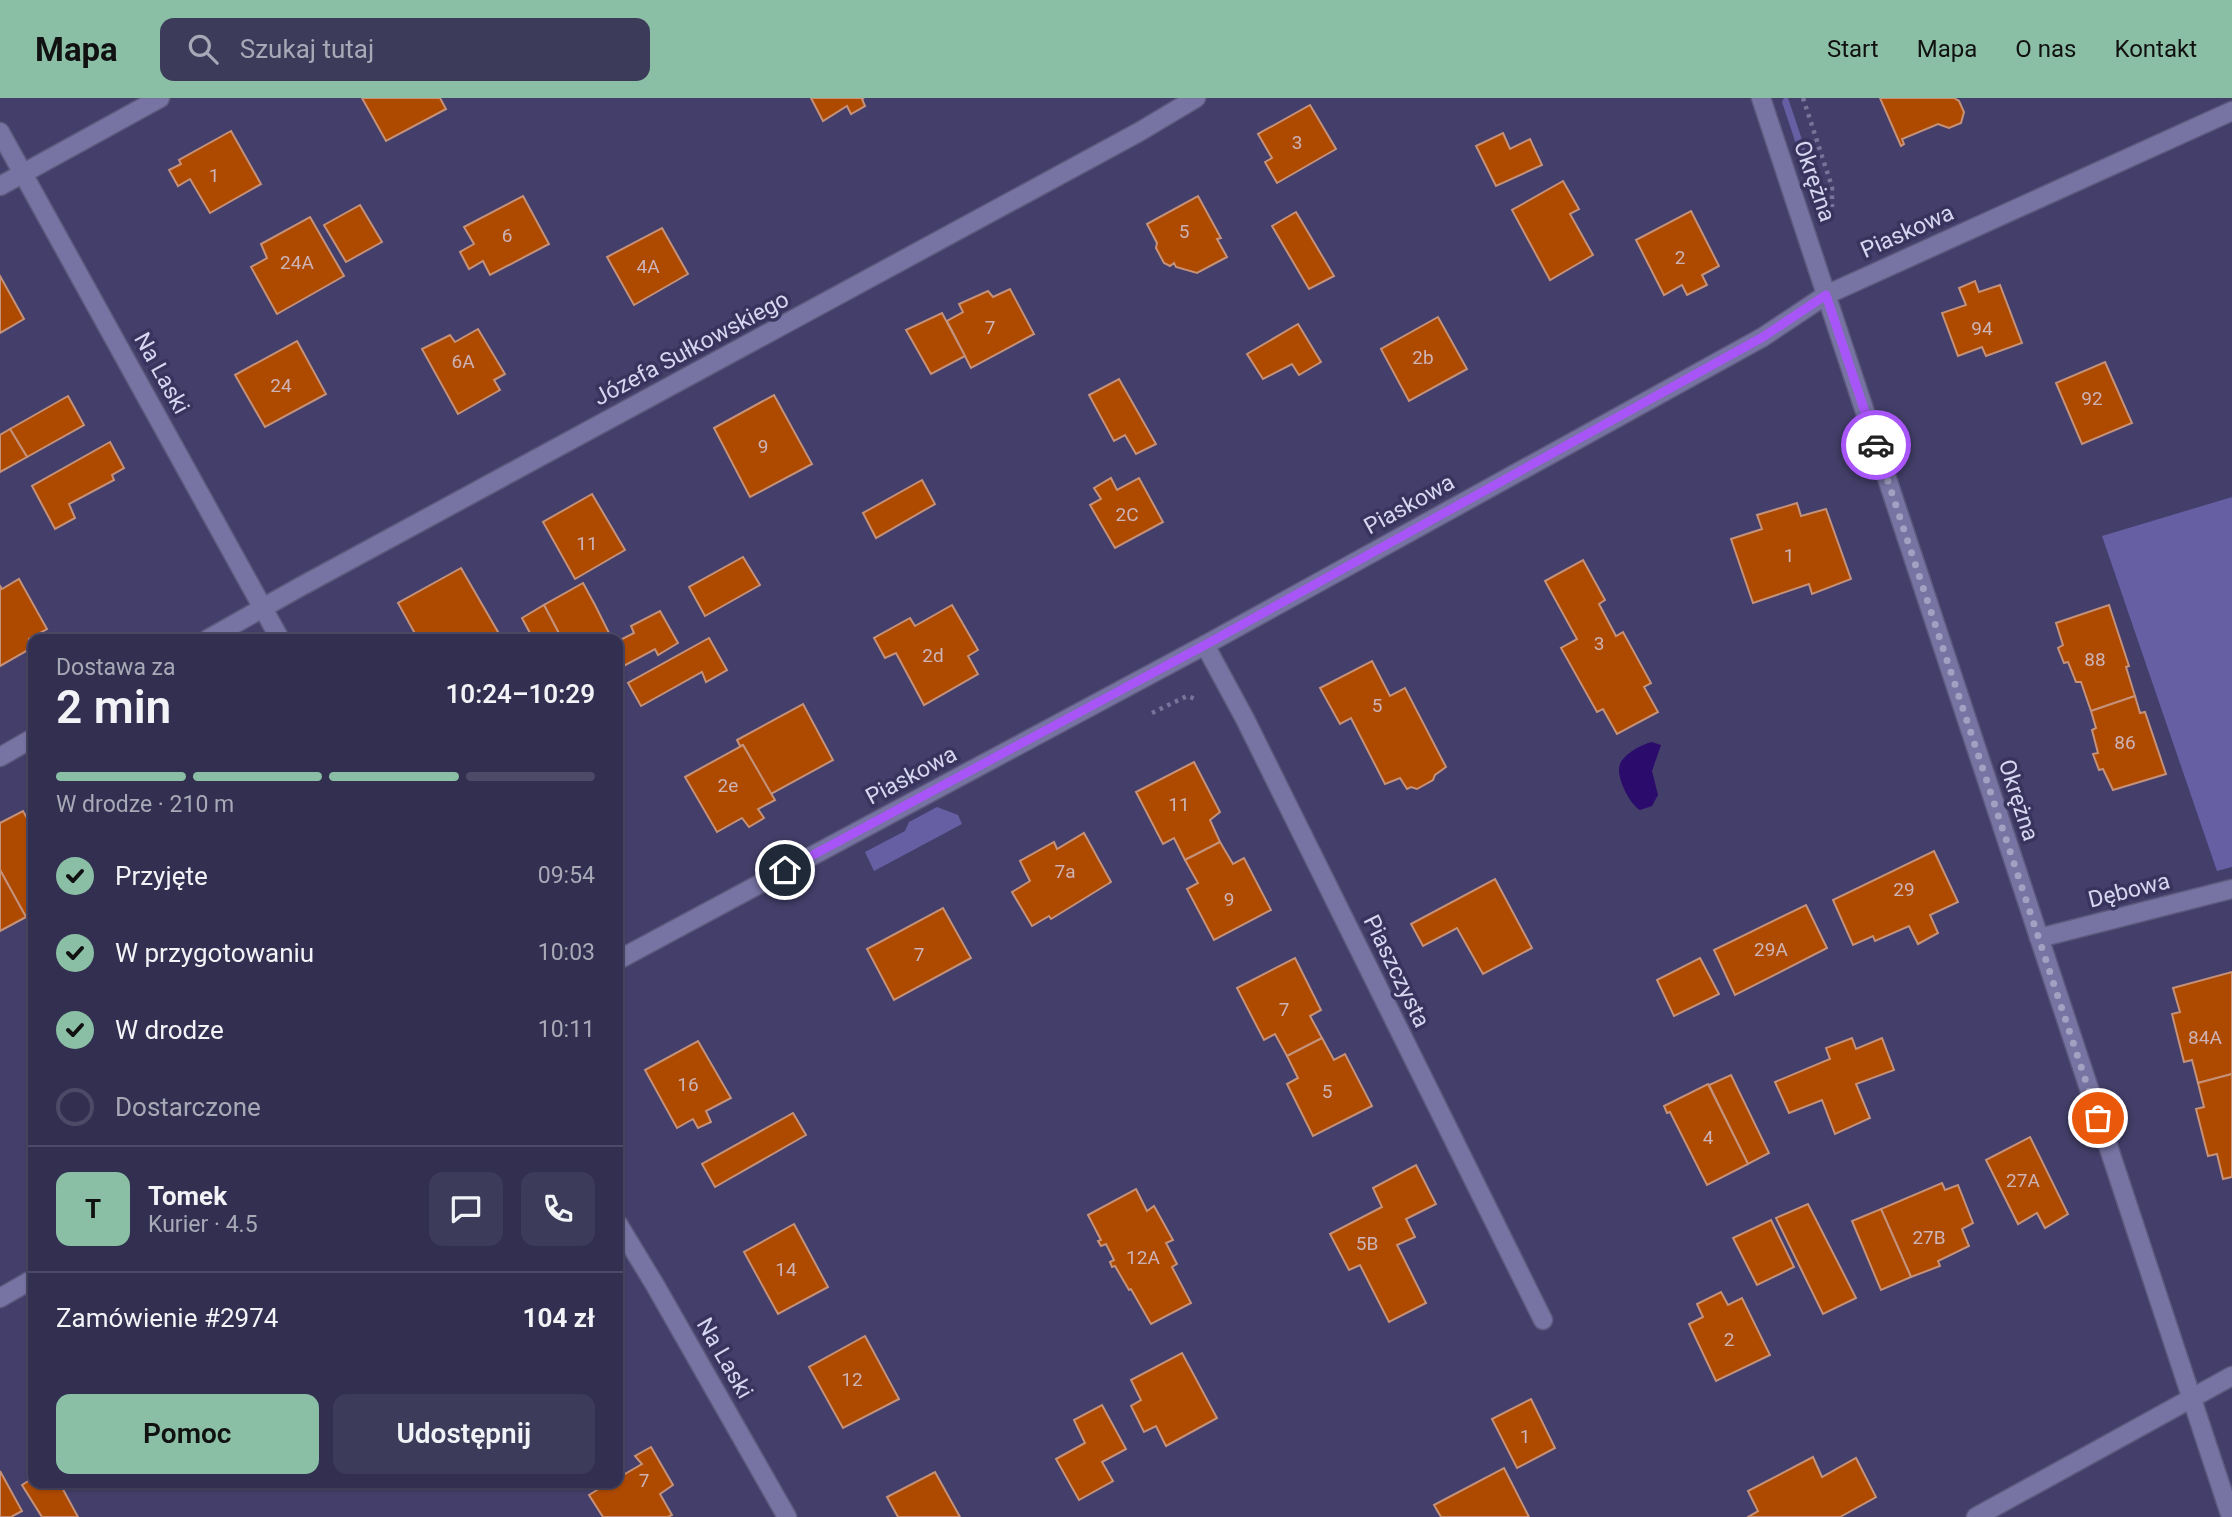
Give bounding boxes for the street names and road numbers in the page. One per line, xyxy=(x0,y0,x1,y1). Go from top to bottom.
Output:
street label: Okrężna xyxy=(1788,137,1841,225)
street label: Piaskowa xyxy=(1856,199,1958,264)
street label: Józefa Sułkowskiego xyxy=(589,286,793,411)
street label: Na Laski xyxy=(128,328,195,419)
street label: Piaskowa xyxy=(1359,469,1459,540)
street label: Piaskowa xyxy=(861,740,961,811)
street label: Okrężna xyxy=(1993,756,2044,844)
street label: Dębowa xyxy=(2086,867,2173,914)
street label: Piaszczysta xyxy=(1358,910,1435,1032)
street label: Na Laski xyxy=(691,1313,758,1403)

